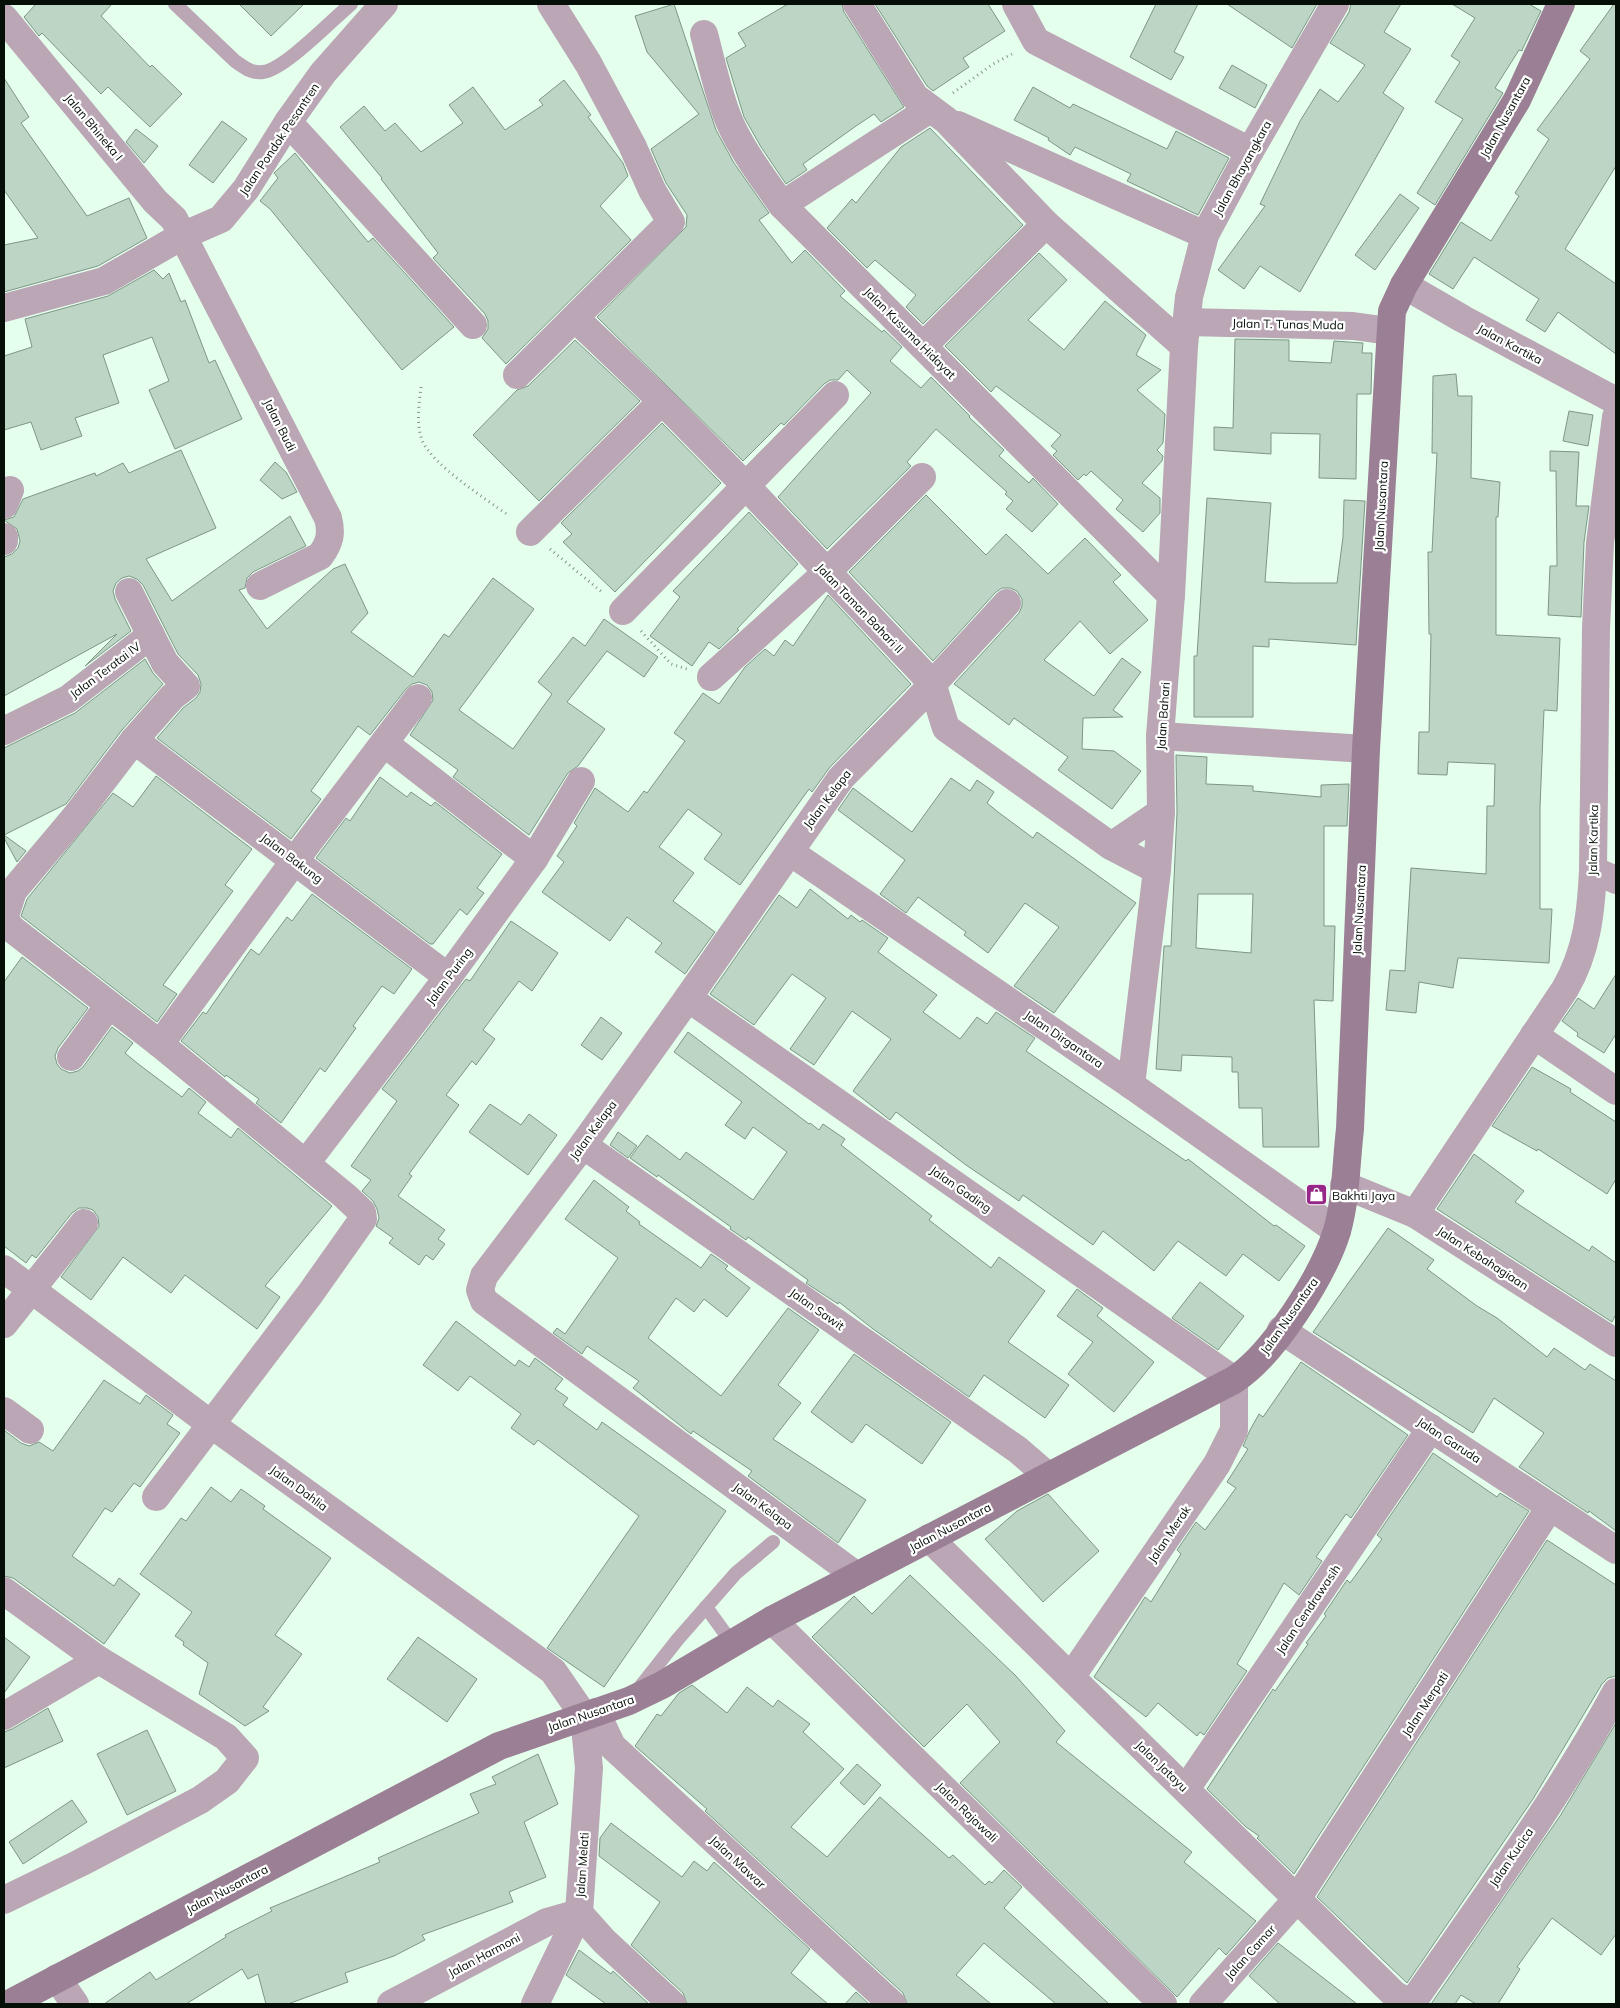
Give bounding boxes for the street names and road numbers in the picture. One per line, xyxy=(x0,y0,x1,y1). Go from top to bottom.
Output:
street label: Jalan Nusantara xyxy=(1477,74,1533,160)
street label: Jalan Pondok Pesantren xyxy=(236,80,322,198)
street label: Jalan Bhineka I xyxy=(62,91,126,163)
street label: Jalan Bhayangkara xyxy=(1210,118,1274,218)
street label: Jalan Kusuma Hidayat xyxy=(861,284,959,382)
street label: Jalan T. Tunas Muda xyxy=(1232,316,1344,332)
street label: Jalan Kartika xyxy=(1475,321,1545,367)
street label: Jalan Budi xyxy=(260,396,300,454)
street label: Jalan Nusantara xyxy=(1371,460,1391,552)
street label: Jalan Taman Bahari II xyxy=(813,560,907,656)
street label: Jalan Teratai IV xyxy=(67,638,144,701)
street label: Jalan Bahari xyxy=(1153,681,1173,751)
street label: Jalan Kelapa xyxy=(800,767,854,831)
street label: Jalan Kartika xyxy=(1585,804,1601,876)
street label: Jalan Bakung xyxy=(258,830,326,886)
street label: Jalan Nusantara xyxy=(1349,864,1369,956)
street label: Jalan Puring xyxy=(423,945,475,1007)
street label: Jalan Dirgantara xyxy=(1022,1007,1106,1071)
street label: Jalan Kelapa xyxy=(566,1097,620,1163)
street label: Jalan Gading xyxy=(927,1162,995,1216)
street label: Jalan Kebahagiaan xyxy=(1435,1223,1531,1293)
street label: Jalan Nusantara xyxy=(1257,1275,1321,1357)
street label: Jalan Sawit xyxy=(787,1285,847,1333)
street label: Jalan Garuda xyxy=(1414,1414,1484,1466)
street label: Jalan Dahlia xyxy=(267,1462,331,1514)
street label: Jalan Kelapa xyxy=(730,1479,796,1533)
street label: Jalan Nusantara xyxy=(907,1499,993,1555)
street label: Jalan Merak xyxy=(1144,1502,1194,1566)
street label: Jalan Cendrawasih xyxy=(1273,1561,1343,1657)
street label: Jalan Merpati xyxy=(1399,1669,1452,1739)
street label: Jalan Nusantara xyxy=(546,1691,636,1735)
street label: Jalan Jatayu xyxy=(1133,1737,1191,1795)
street label: Jalan Rajawali xyxy=(933,1779,1001,1845)
street label: Jalan Kucica xyxy=(1486,1825,1536,1889)
street label: Jalan Melati xyxy=(572,1832,592,1898)
street label: Jalan Mawar xyxy=(707,1832,769,1892)
street label: Jalan Nusantara xyxy=(184,1861,270,1917)
street label: Jalan Camar xyxy=(1221,1921,1279,1983)
street label: Jalan Harmoni xyxy=(445,1930,523,1980)

